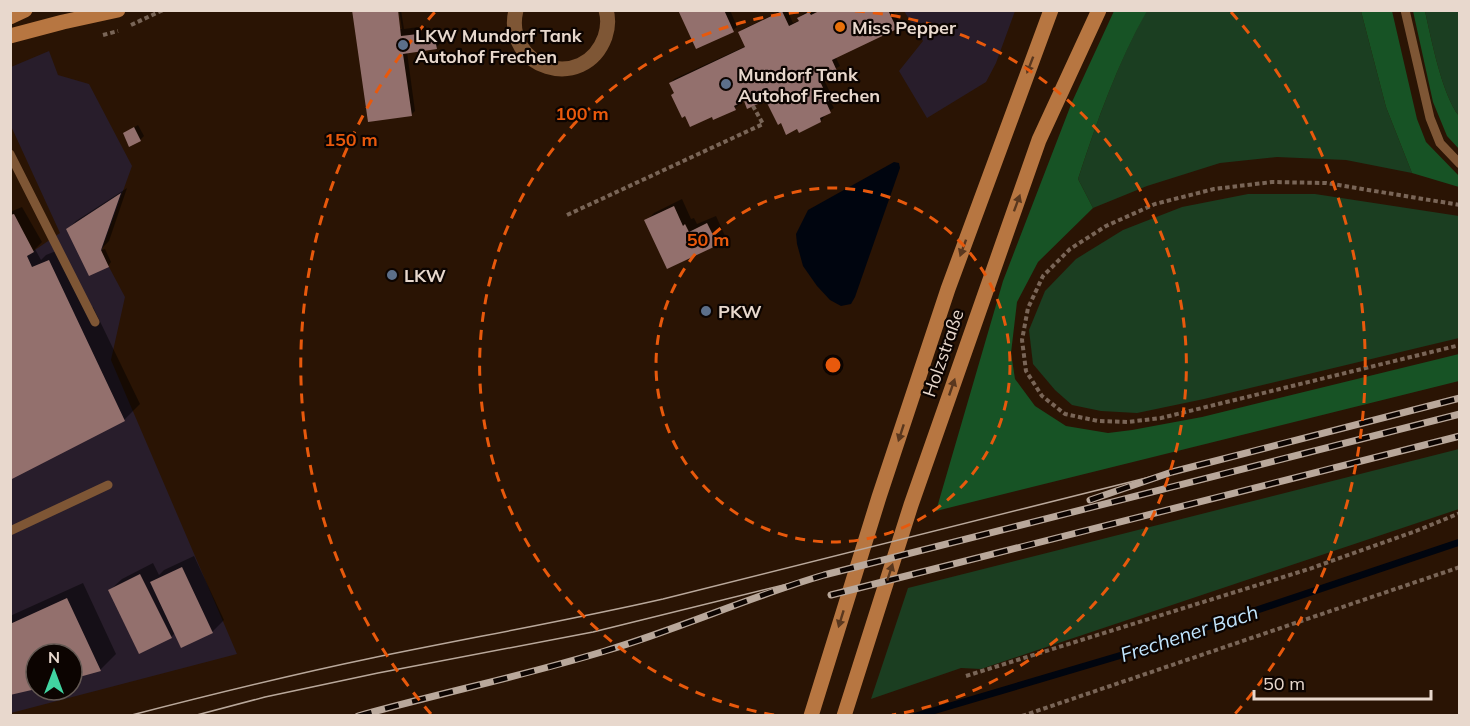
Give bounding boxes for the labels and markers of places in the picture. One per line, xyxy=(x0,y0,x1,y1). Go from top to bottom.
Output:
place label: Miss Pepper xyxy=(852,16,957,39)
marker: Miss Pepper xyxy=(833,20,847,34)
place label: LKW Mundorf Tank Autohof Frechen xyxy=(415,24,583,68)
marker: LKW Mundorf Tank Autohof Frechen xyxy=(396,38,410,52)
place label: Mundorf Tank Autohof Frechen xyxy=(738,63,880,107)
marker: Mundorf Tank Autohof Frechen xyxy=(719,77,733,91)
place label: LKW xyxy=(404,264,446,287)
marker: LKW xyxy=(385,268,399,282)
place label: PKW xyxy=(718,300,762,323)
marker: PKW xyxy=(699,304,713,318)
centre of rings xyxy=(823,355,843,375)

